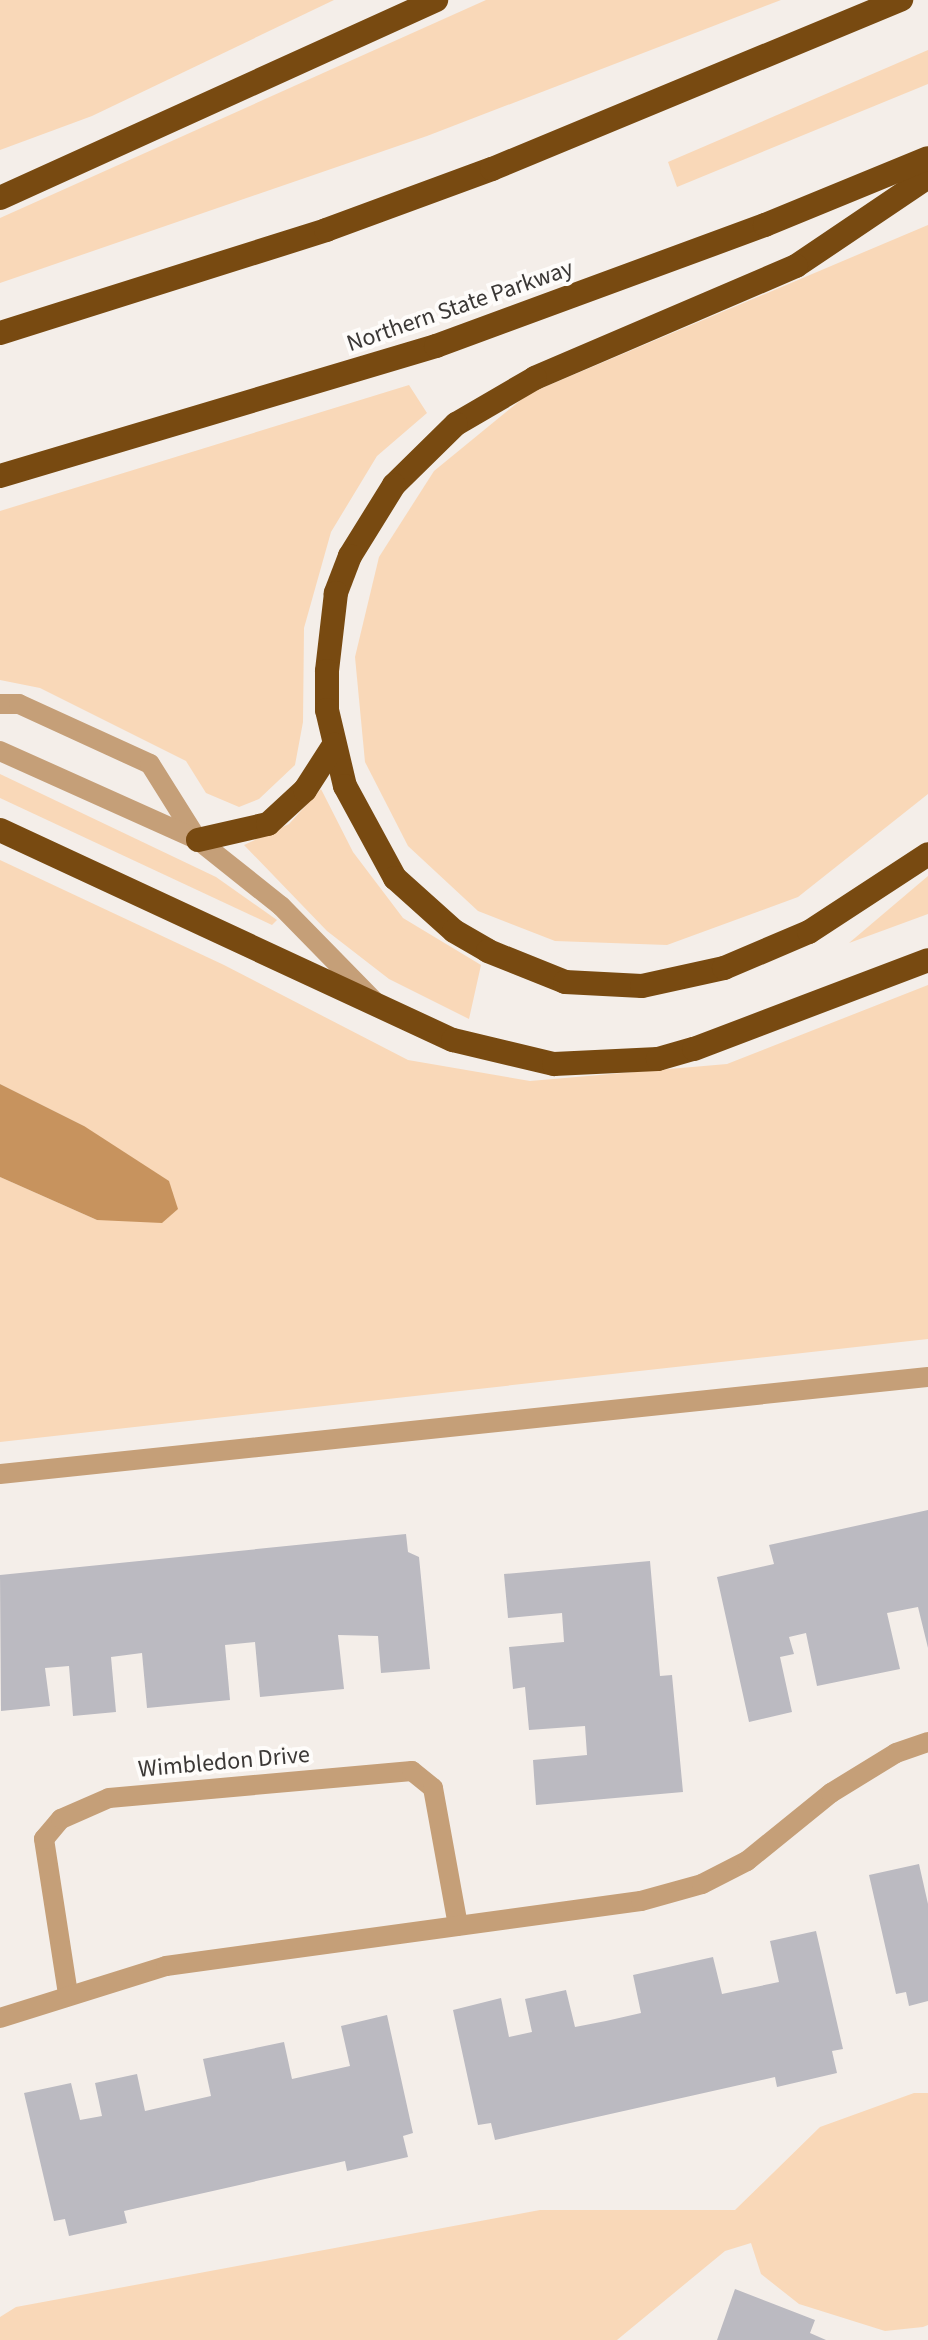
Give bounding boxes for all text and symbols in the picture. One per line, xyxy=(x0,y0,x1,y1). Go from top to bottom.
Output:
street label: Northern State Parkway xyxy=(343,254,577,358)
street label: Wimbledon Drive xyxy=(137,1740,311,1784)

